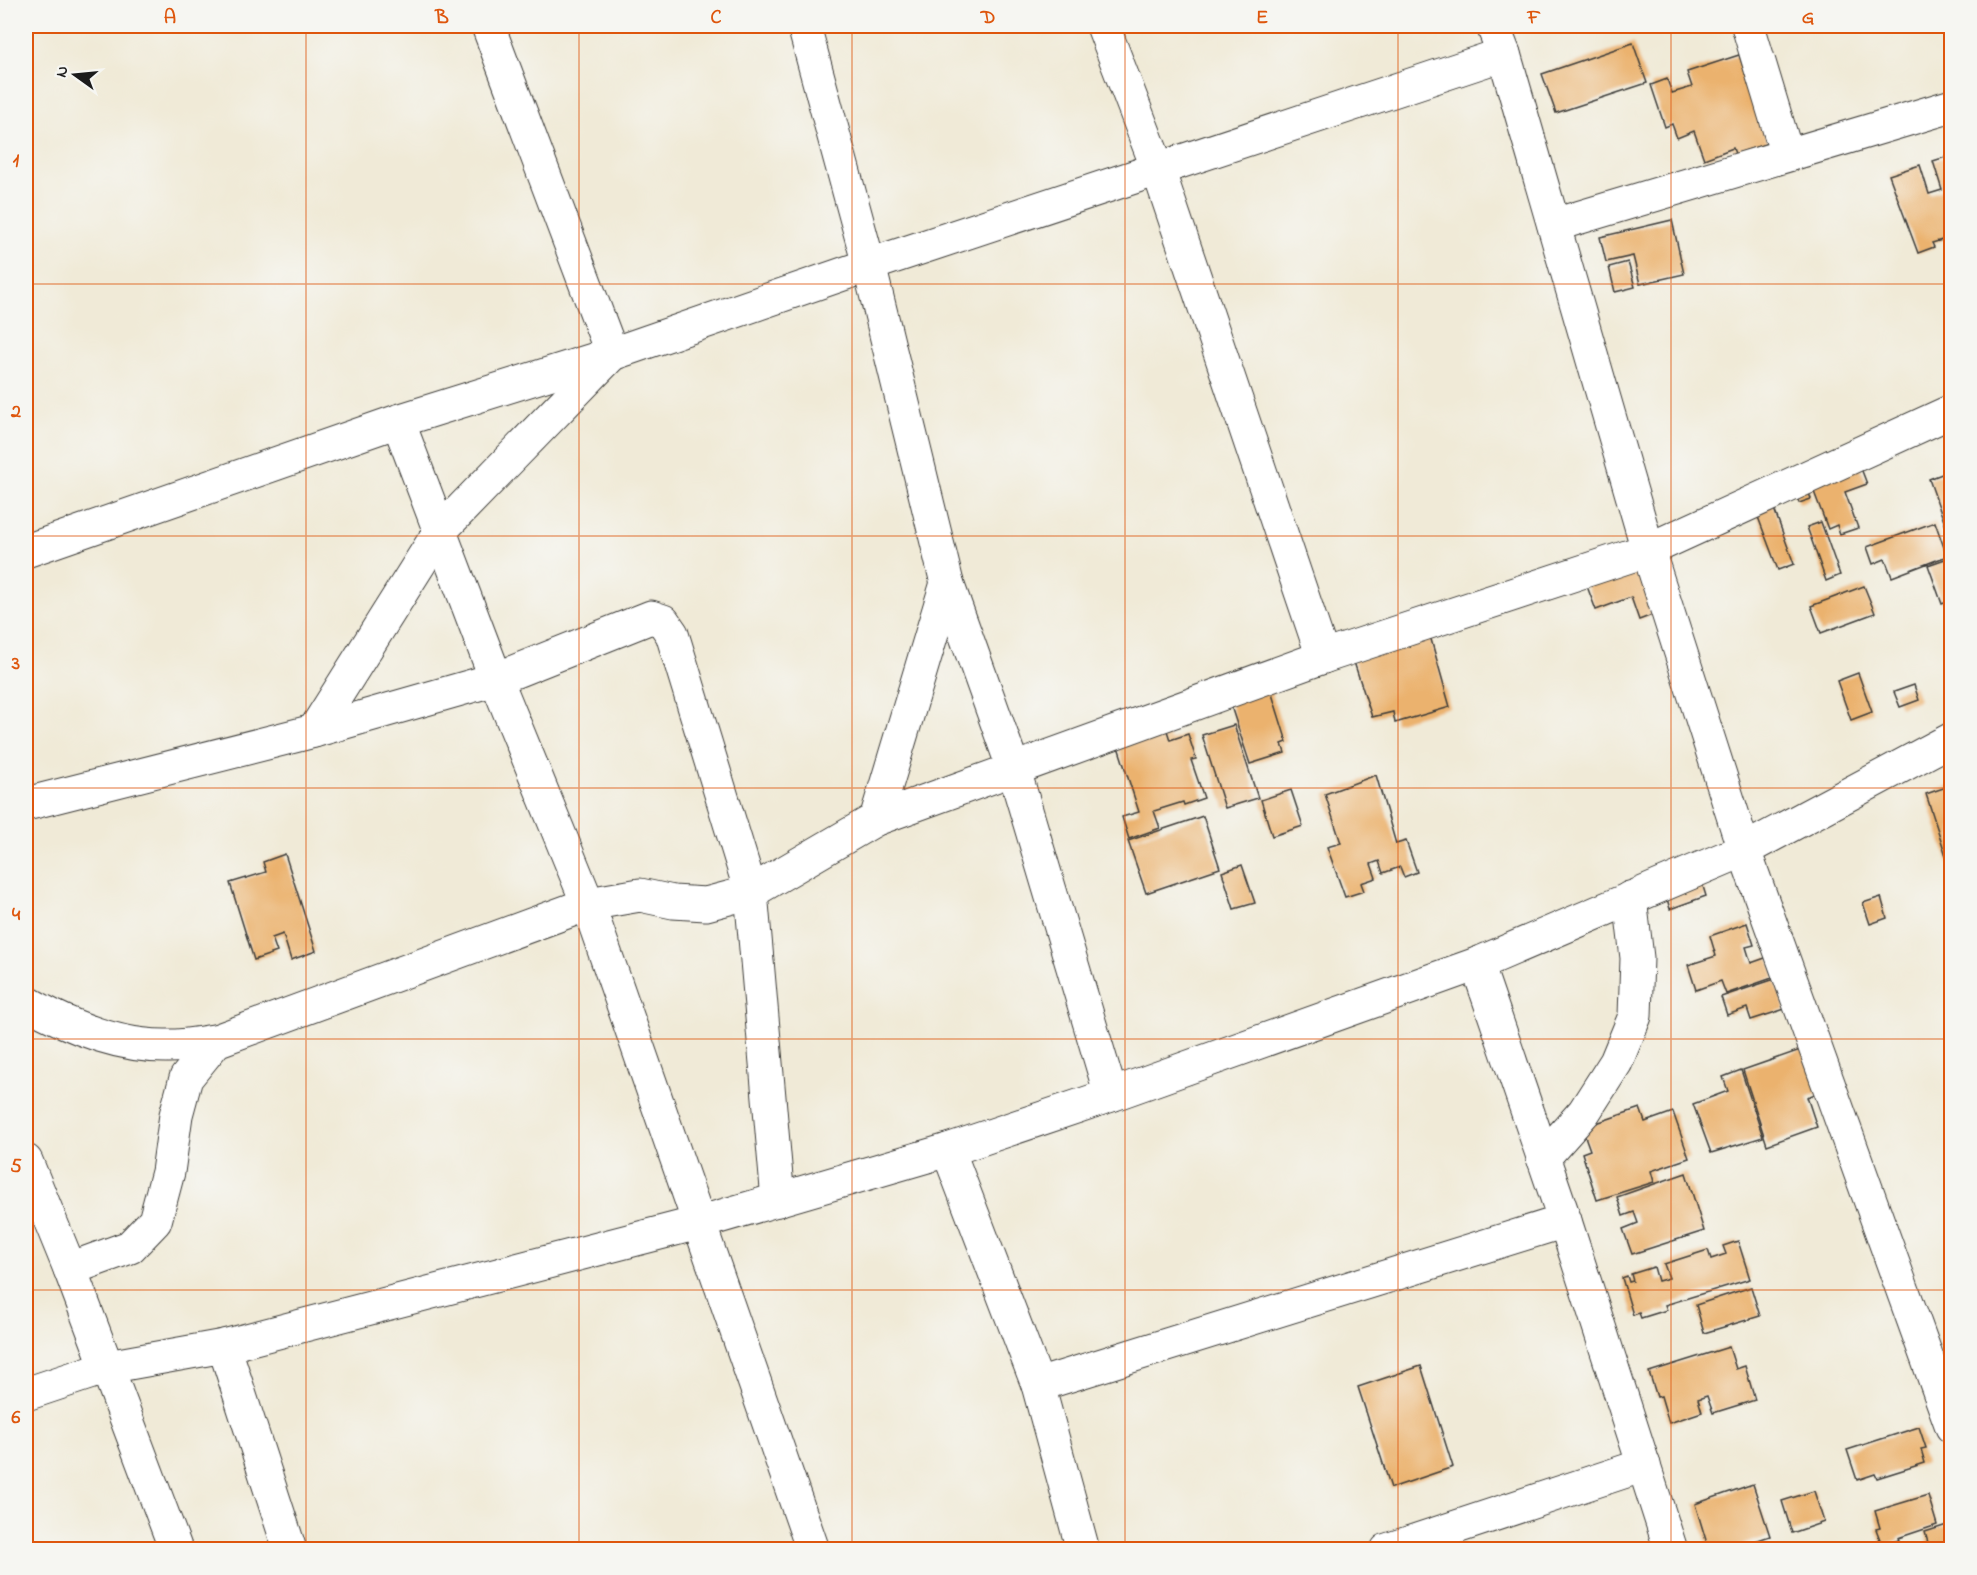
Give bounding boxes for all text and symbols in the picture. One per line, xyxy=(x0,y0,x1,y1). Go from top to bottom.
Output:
text: A xyxy=(164,4,176,33)
text: B xyxy=(434,4,449,33)
text: C xyxy=(711,4,722,33)
text: D xyxy=(980,4,995,33)
text: E xyxy=(1256,4,1268,33)
text: F xyxy=(1527,4,1541,33)
text: G xyxy=(1802,4,1815,33)
north arrow xyxy=(45,45,105,105)
text: N xyxy=(49,63,75,80)
text: 1 xyxy=(13,147,20,176)
text: 2 xyxy=(10,398,21,427)
text: 3 xyxy=(11,650,20,679)
text: 4 xyxy=(12,901,21,930)
text: 5 xyxy=(10,1153,22,1182)
text: 6 xyxy=(12,1404,21,1433)

